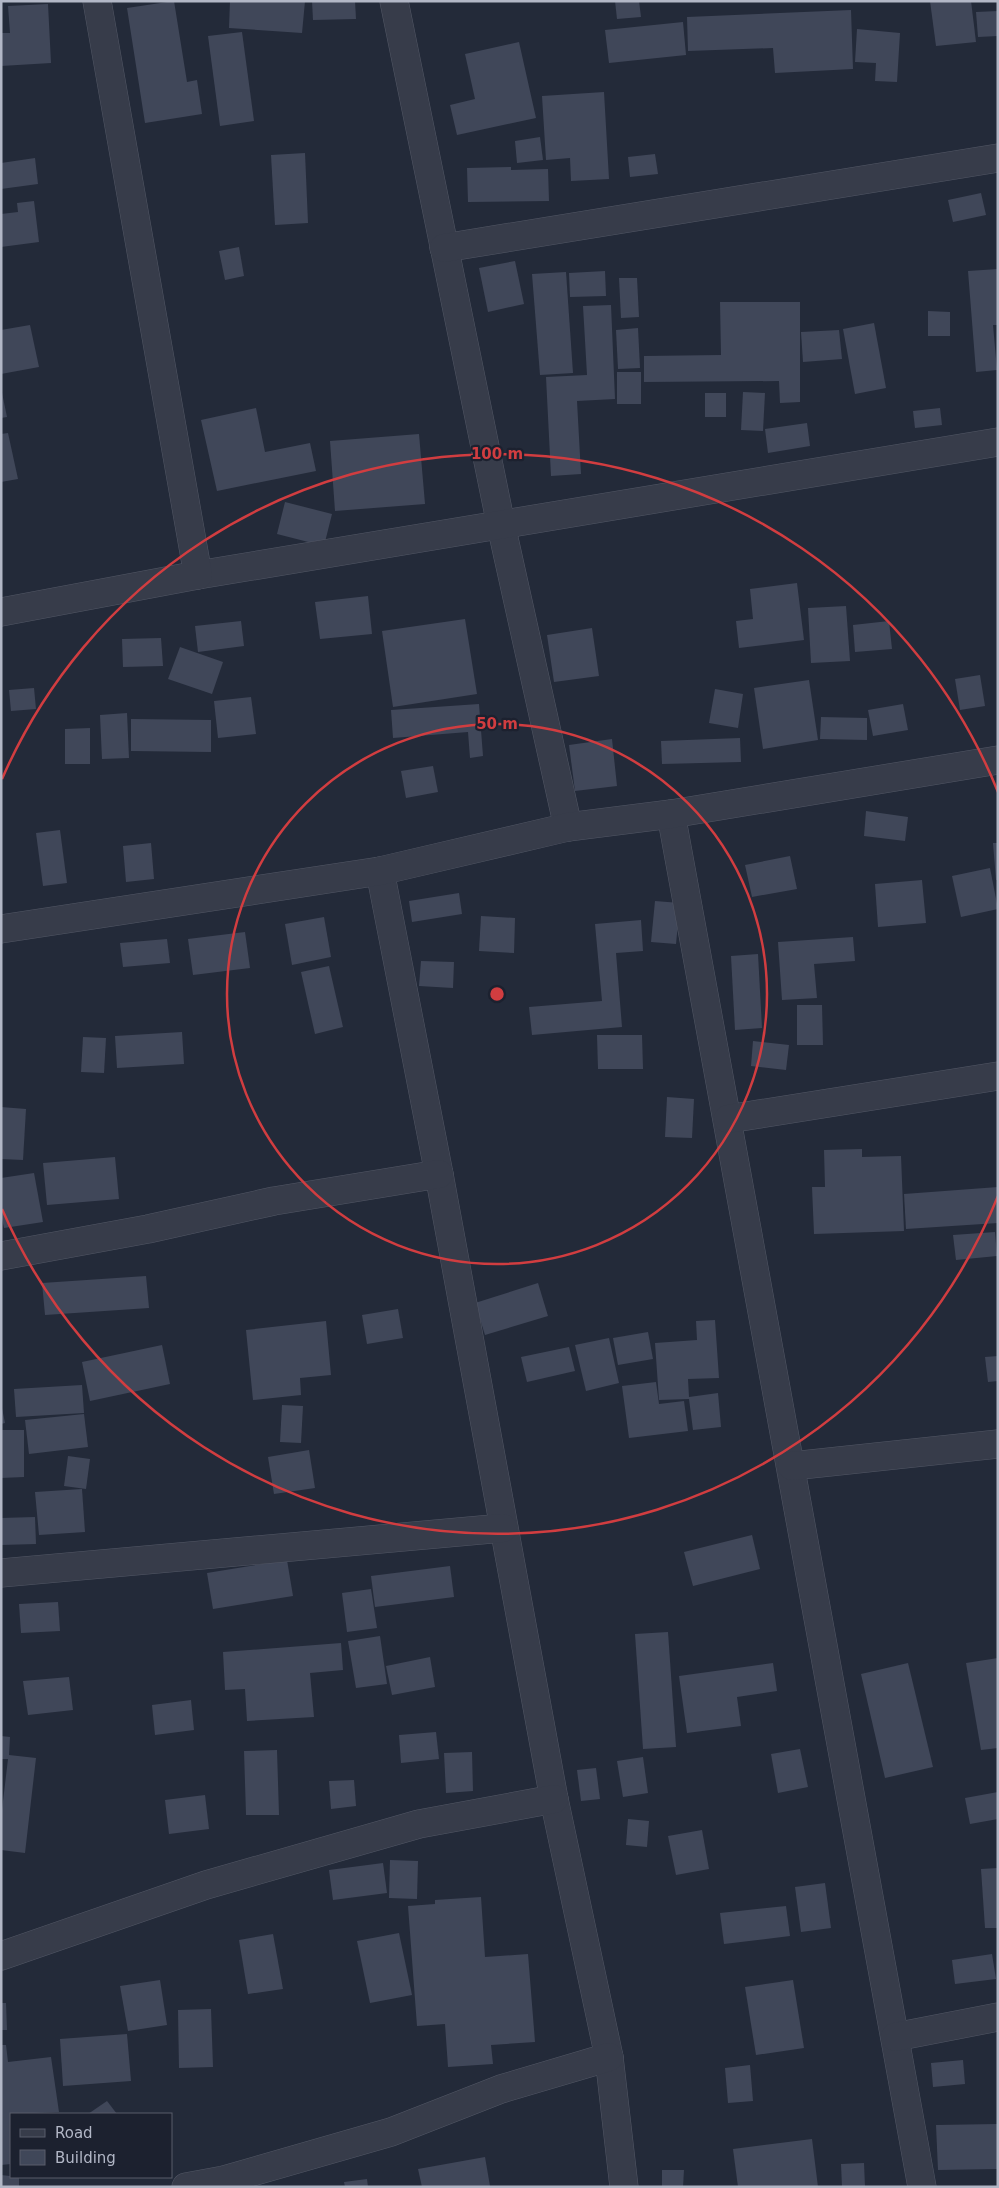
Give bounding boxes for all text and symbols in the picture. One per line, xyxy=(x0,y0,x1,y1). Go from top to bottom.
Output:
text: 100 m xyxy=(471,445,523,463)
text: 50 m xyxy=(476,715,518,733)
centre of rings xyxy=(488,985,506,1003)
legend xyxy=(10,2113,172,2178)
text: Road xyxy=(55,2124,93,2142)
text: Building xyxy=(55,2149,116,2167)

